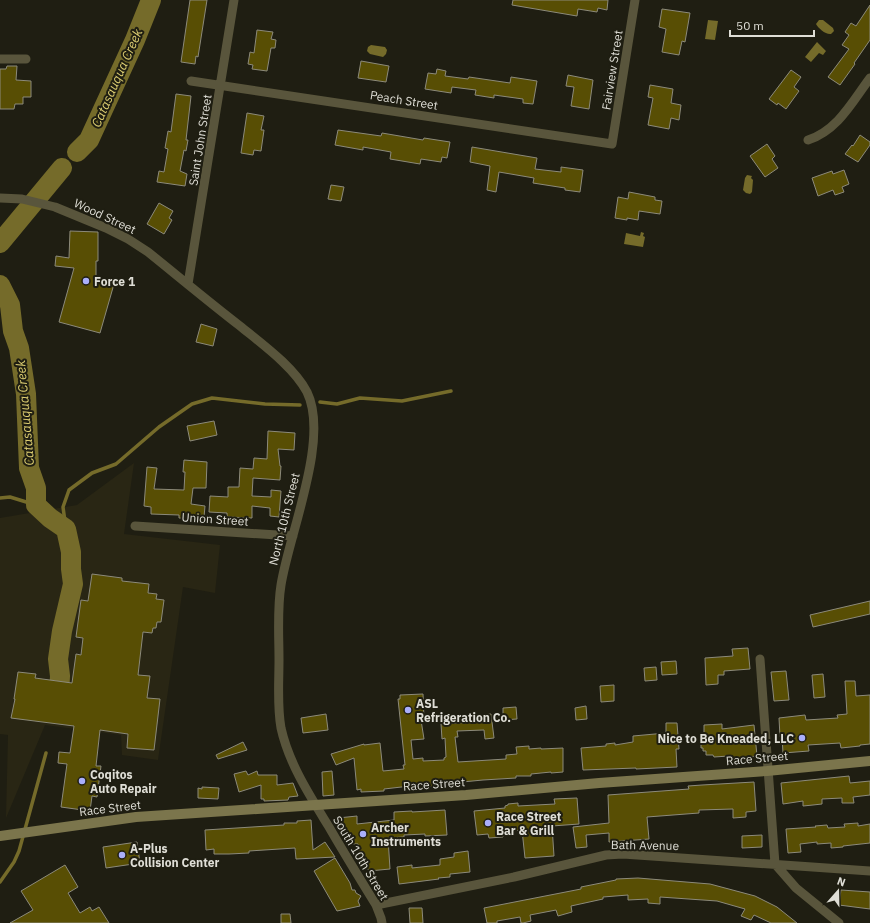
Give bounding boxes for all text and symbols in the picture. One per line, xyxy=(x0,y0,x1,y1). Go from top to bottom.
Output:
scale bar xyxy=(730,12,814,38)
text: 50 m xyxy=(736,18,764,33)
water label: Catasauqua Creek xyxy=(88,26,146,130)
street label: Fairview Street xyxy=(598,29,626,111)
street label: Peach Street xyxy=(369,87,439,113)
street label: Saint John Street xyxy=(185,93,215,187)
street label: Wood Street xyxy=(72,195,138,237)
place label: Force 1 xyxy=(94,274,135,289)
marker: Force 1 xyxy=(81,276,91,286)
water label: Catasauqua Creek xyxy=(12,359,38,466)
street label: North 10th Street xyxy=(265,471,303,567)
street label: Union Street xyxy=(181,509,249,529)
place label: ASL Refrigeration Co. xyxy=(416,696,511,725)
marker: ASL Refrigeration Co. xyxy=(403,705,413,715)
place label: Nice to Be Kneaded, LLC xyxy=(658,731,794,746)
marker: Nice to Be Kneaded, LLC xyxy=(797,733,807,743)
street label: Race Street xyxy=(725,748,789,768)
place label: Coqitos Auto Repair xyxy=(90,767,157,796)
street label: Race Street xyxy=(402,774,466,794)
marker: Coqitos Auto Repair xyxy=(77,776,87,786)
street label: Race Street xyxy=(78,797,142,819)
place label: Race Street Bar & Grill xyxy=(496,809,562,838)
street label: South 10th Street xyxy=(330,813,392,903)
marker: Race Street Bar & Grill xyxy=(483,818,493,828)
place label: Archer Instruments xyxy=(371,820,441,849)
marker: Archer Instruments xyxy=(358,829,368,839)
street label: Bath Avenue xyxy=(611,837,680,853)
place label: A-Plus Collision Center xyxy=(130,841,219,870)
marker: A-Plus Collision Center xyxy=(117,850,127,860)
north arrow xyxy=(818,871,858,911)
text: N xyxy=(835,874,848,890)

